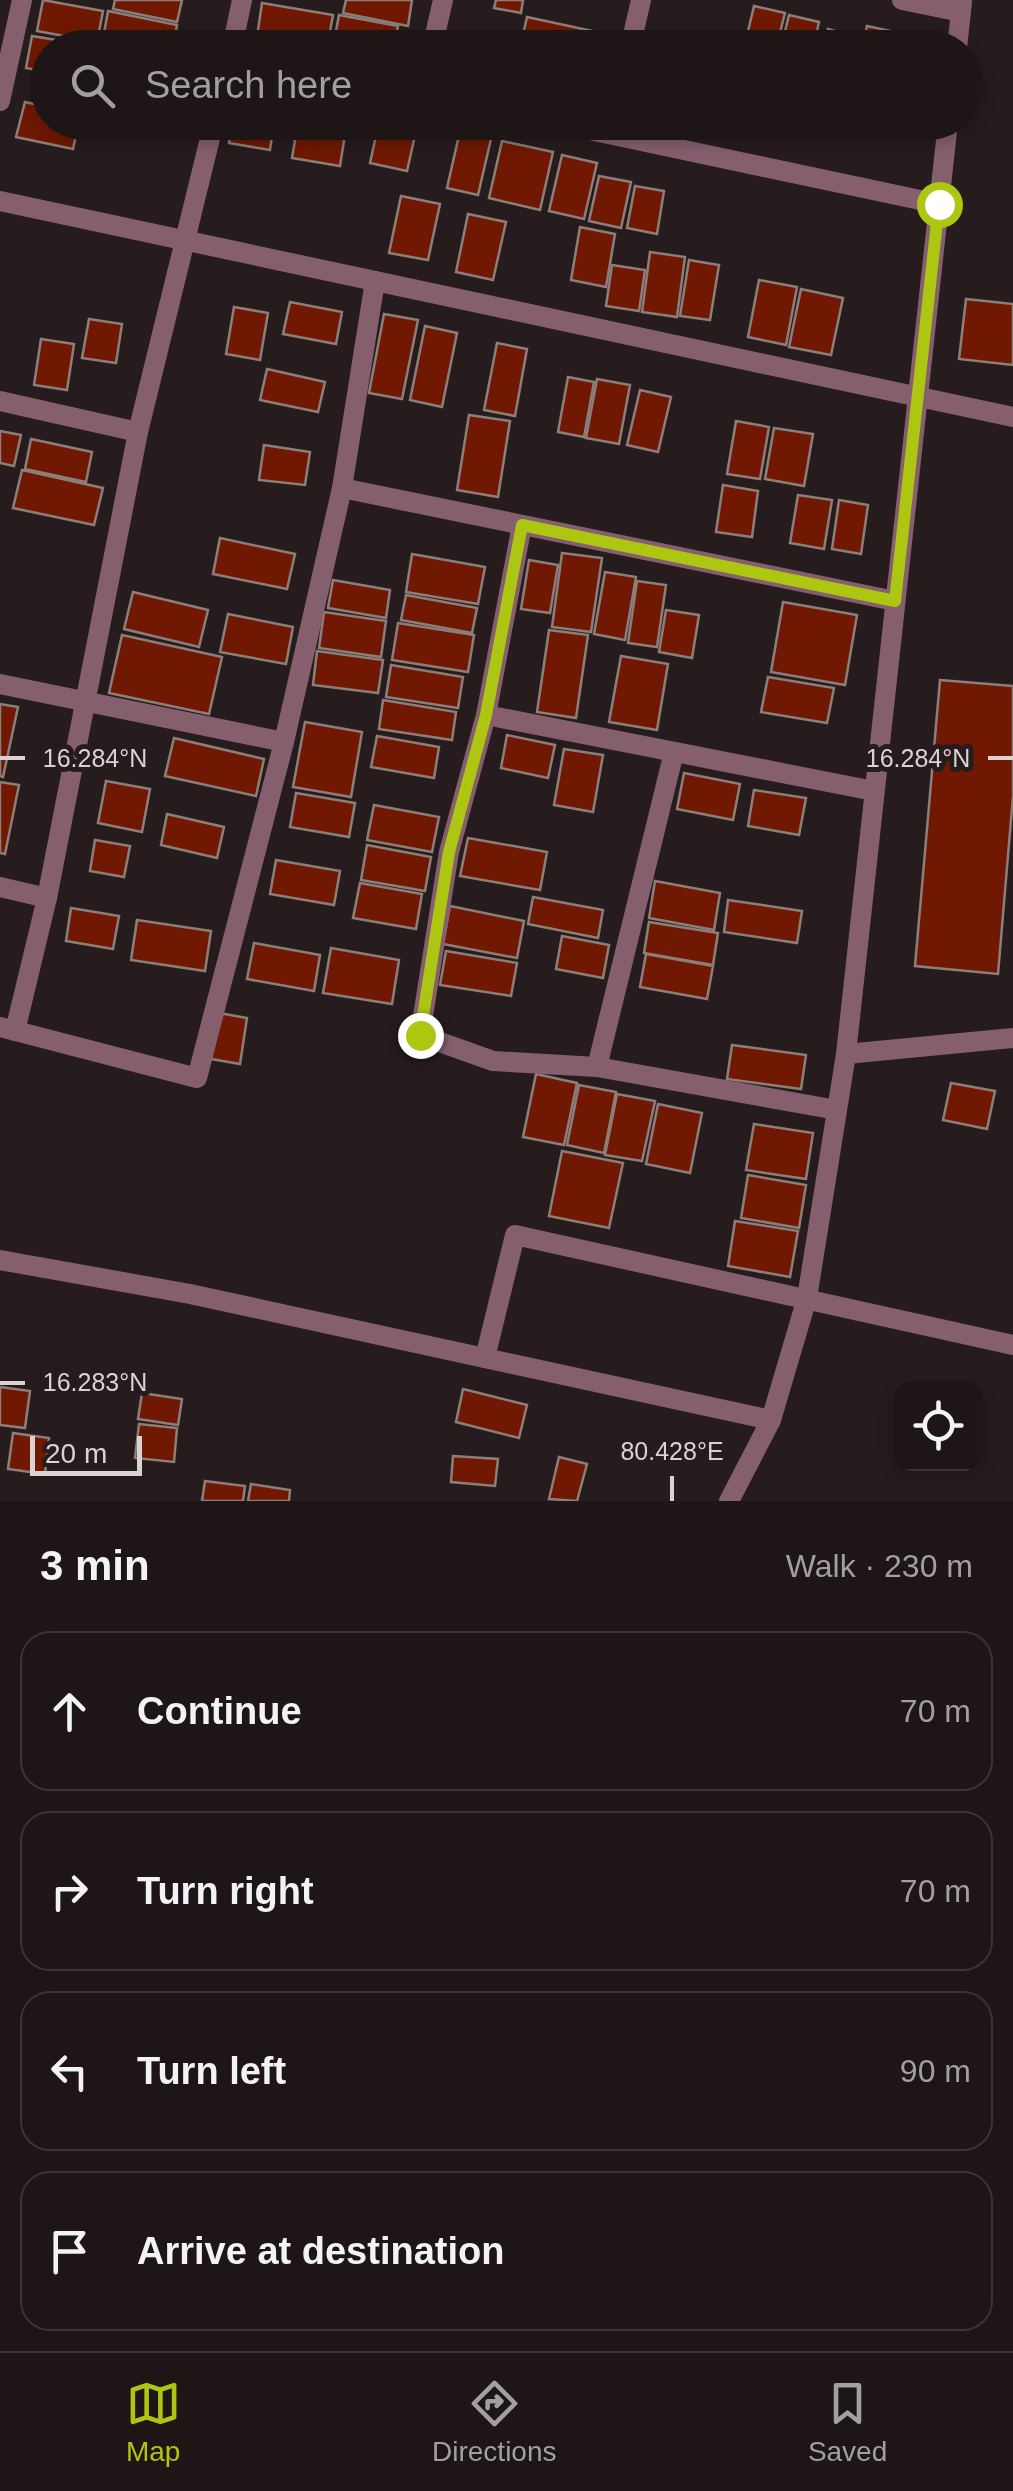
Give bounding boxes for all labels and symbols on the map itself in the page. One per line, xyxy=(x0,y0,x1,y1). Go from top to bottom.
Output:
route start xyxy=(917,182,963,228)
text: 16.284°N xyxy=(43,744,147,772)
text: 16.284°N xyxy=(866,744,970,772)
route end xyxy=(398,1013,444,1059)
text: 16.283°N xyxy=(43,1368,147,1396)
scale bar xyxy=(30,1431,142,1476)
text: 80.428°E xyxy=(620,1437,724,1465)

